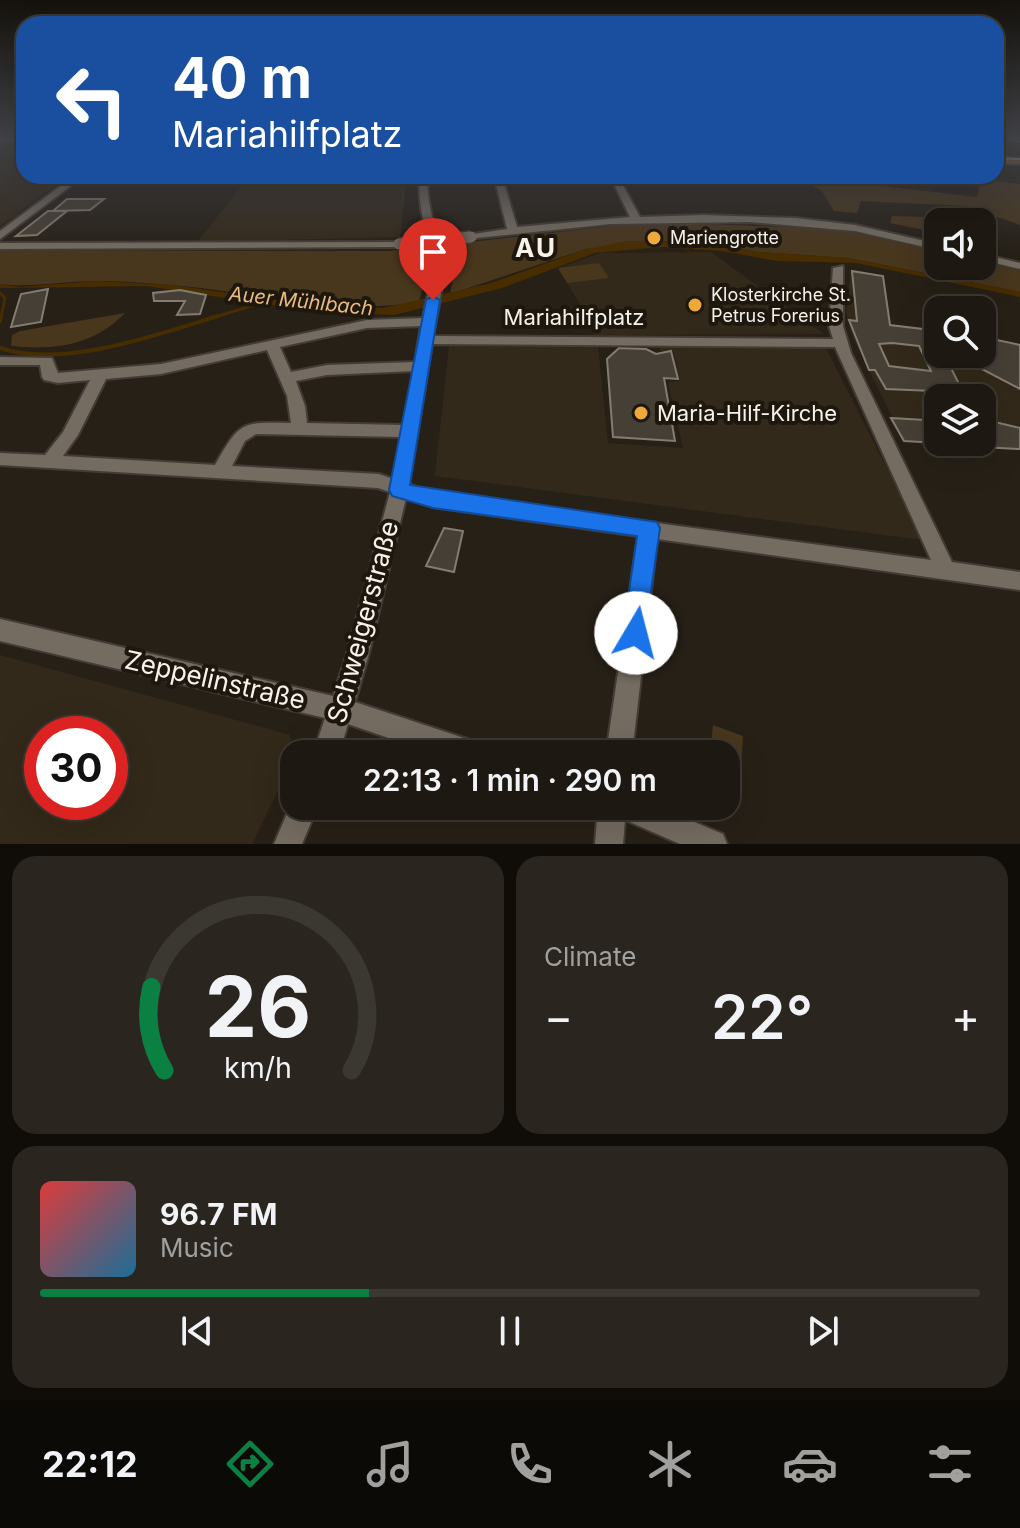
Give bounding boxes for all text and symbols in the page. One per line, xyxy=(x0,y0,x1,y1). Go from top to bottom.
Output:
text: 40 m xyxy=(172,44,312,112)
icon: left xyxy=(40,48,144,152)
text: Mariahilfplatz xyxy=(172,112,402,156)
map controls xyxy=(924,208,996,456)
button: sound xyxy=(924,208,996,280)
pin xyxy=(399,218,467,300)
place label: Mariengrotte xyxy=(670,227,779,248)
marker: Mariengrotte xyxy=(645,229,663,247)
icon: arrive xyxy=(411,230,455,274)
district label: AU xyxy=(515,232,557,263)
water label: Auer Mühlbach xyxy=(227,281,374,320)
place label: Klosterkirche St. Petrus Forerius xyxy=(711,284,851,326)
marker: Klosterkirche St. Petrus Forerius xyxy=(686,296,704,314)
button: search xyxy=(924,296,996,368)
street label: Mariahilfplatz xyxy=(504,304,644,330)
button: layers xyxy=(924,384,996,456)
place label: Maria-Hilf-Kirche xyxy=(657,400,837,426)
marker: Maria-Hilf-Kirche xyxy=(632,404,650,422)
street label: Schweigerstraße xyxy=(321,517,404,726)
position arrow xyxy=(594,591,678,675)
street label: Zeppelinstraße xyxy=(122,644,308,715)
speed limit sign: 30 xyxy=(24,716,128,820)
text: 22:13 · 1 min · 290 m xyxy=(363,762,657,798)
text: Climate xyxy=(544,941,636,972)
text: 26 xyxy=(205,956,311,1057)
text: 22° xyxy=(711,981,813,1053)
text: − xyxy=(544,990,573,1044)
text: + xyxy=(951,990,980,1044)
text: km/h xyxy=(224,1050,292,1085)
text: 96.7 FM xyxy=(160,1196,277,1232)
text: Music xyxy=(160,1232,234,1263)
icon: previous xyxy=(175,1309,219,1353)
icon: pause xyxy=(488,1309,532,1353)
icon: next xyxy=(801,1309,845,1353)
icon: directions xyxy=(222,1436,278,1492)
icon: music xyxy=(362,1436,418,1492)
icon: phone xyxy=(502,1436,558,1492)
icon: climate xyxy=(642,1436,698,1492)
icon: car xyxy=(782,1436,838,1492)
icon: filters xyxy=(922,1436,978,1492)
text: 22:12 xyxy=(42,1442,138,1486)

